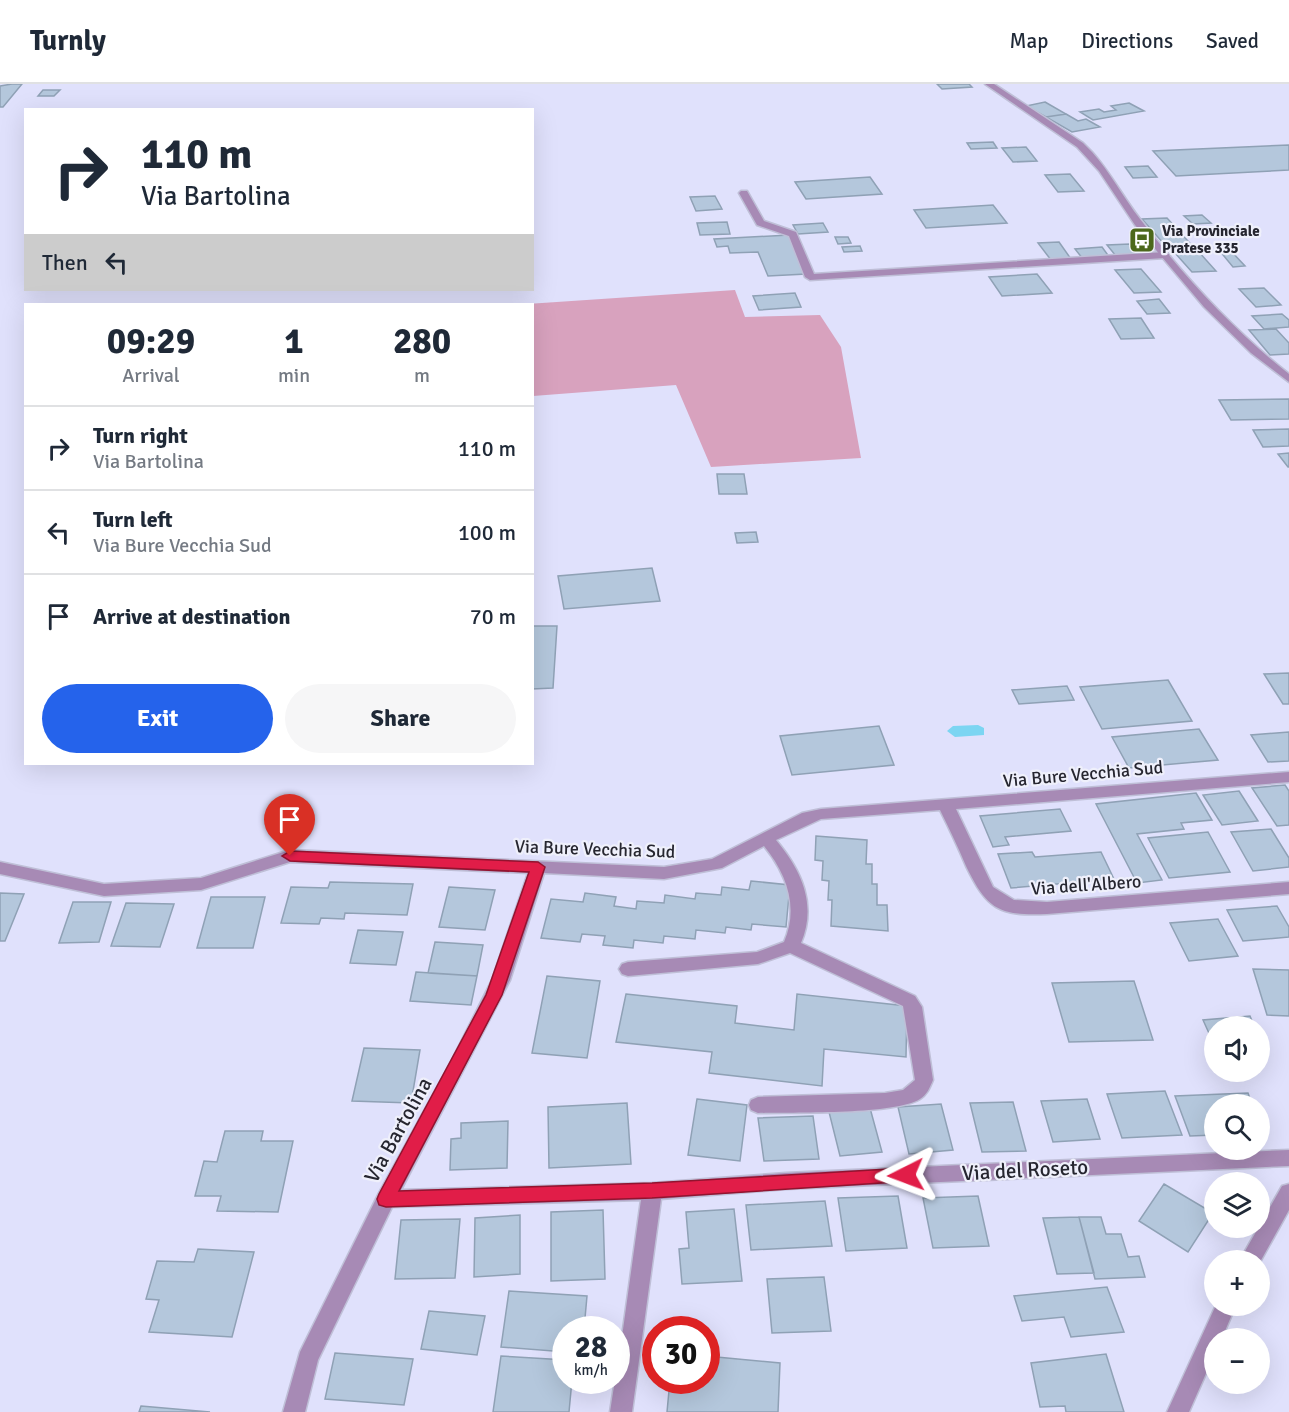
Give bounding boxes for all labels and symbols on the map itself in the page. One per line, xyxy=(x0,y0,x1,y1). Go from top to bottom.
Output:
place label: Via Provinciale Pratese 335 xyxy=(1162,222,1260,257)
bus stop icon: Via Provinciale Pratese 335 xyxy=(1127,225,1157,255)
street label: Via Bure Vecchia Sud xyxy=(1002,756,1164,792)
pin xyxy=(264,794,315,856)
street label: Via Bure Vecchia Sud xyxy=(514,835,676,863)
street label: Via dell'Albero xyxy=(1030,870,1142,900)
street label: Via Bartolina xyxy=(358,1073,438,1187)
position arrow xyxy=(874,1143,938,1207)
street label: Via del Roseto xyxy=(961,1154,1089,1186)
speed limit sign: 30 xyxy=(642,1316,720,1394)

